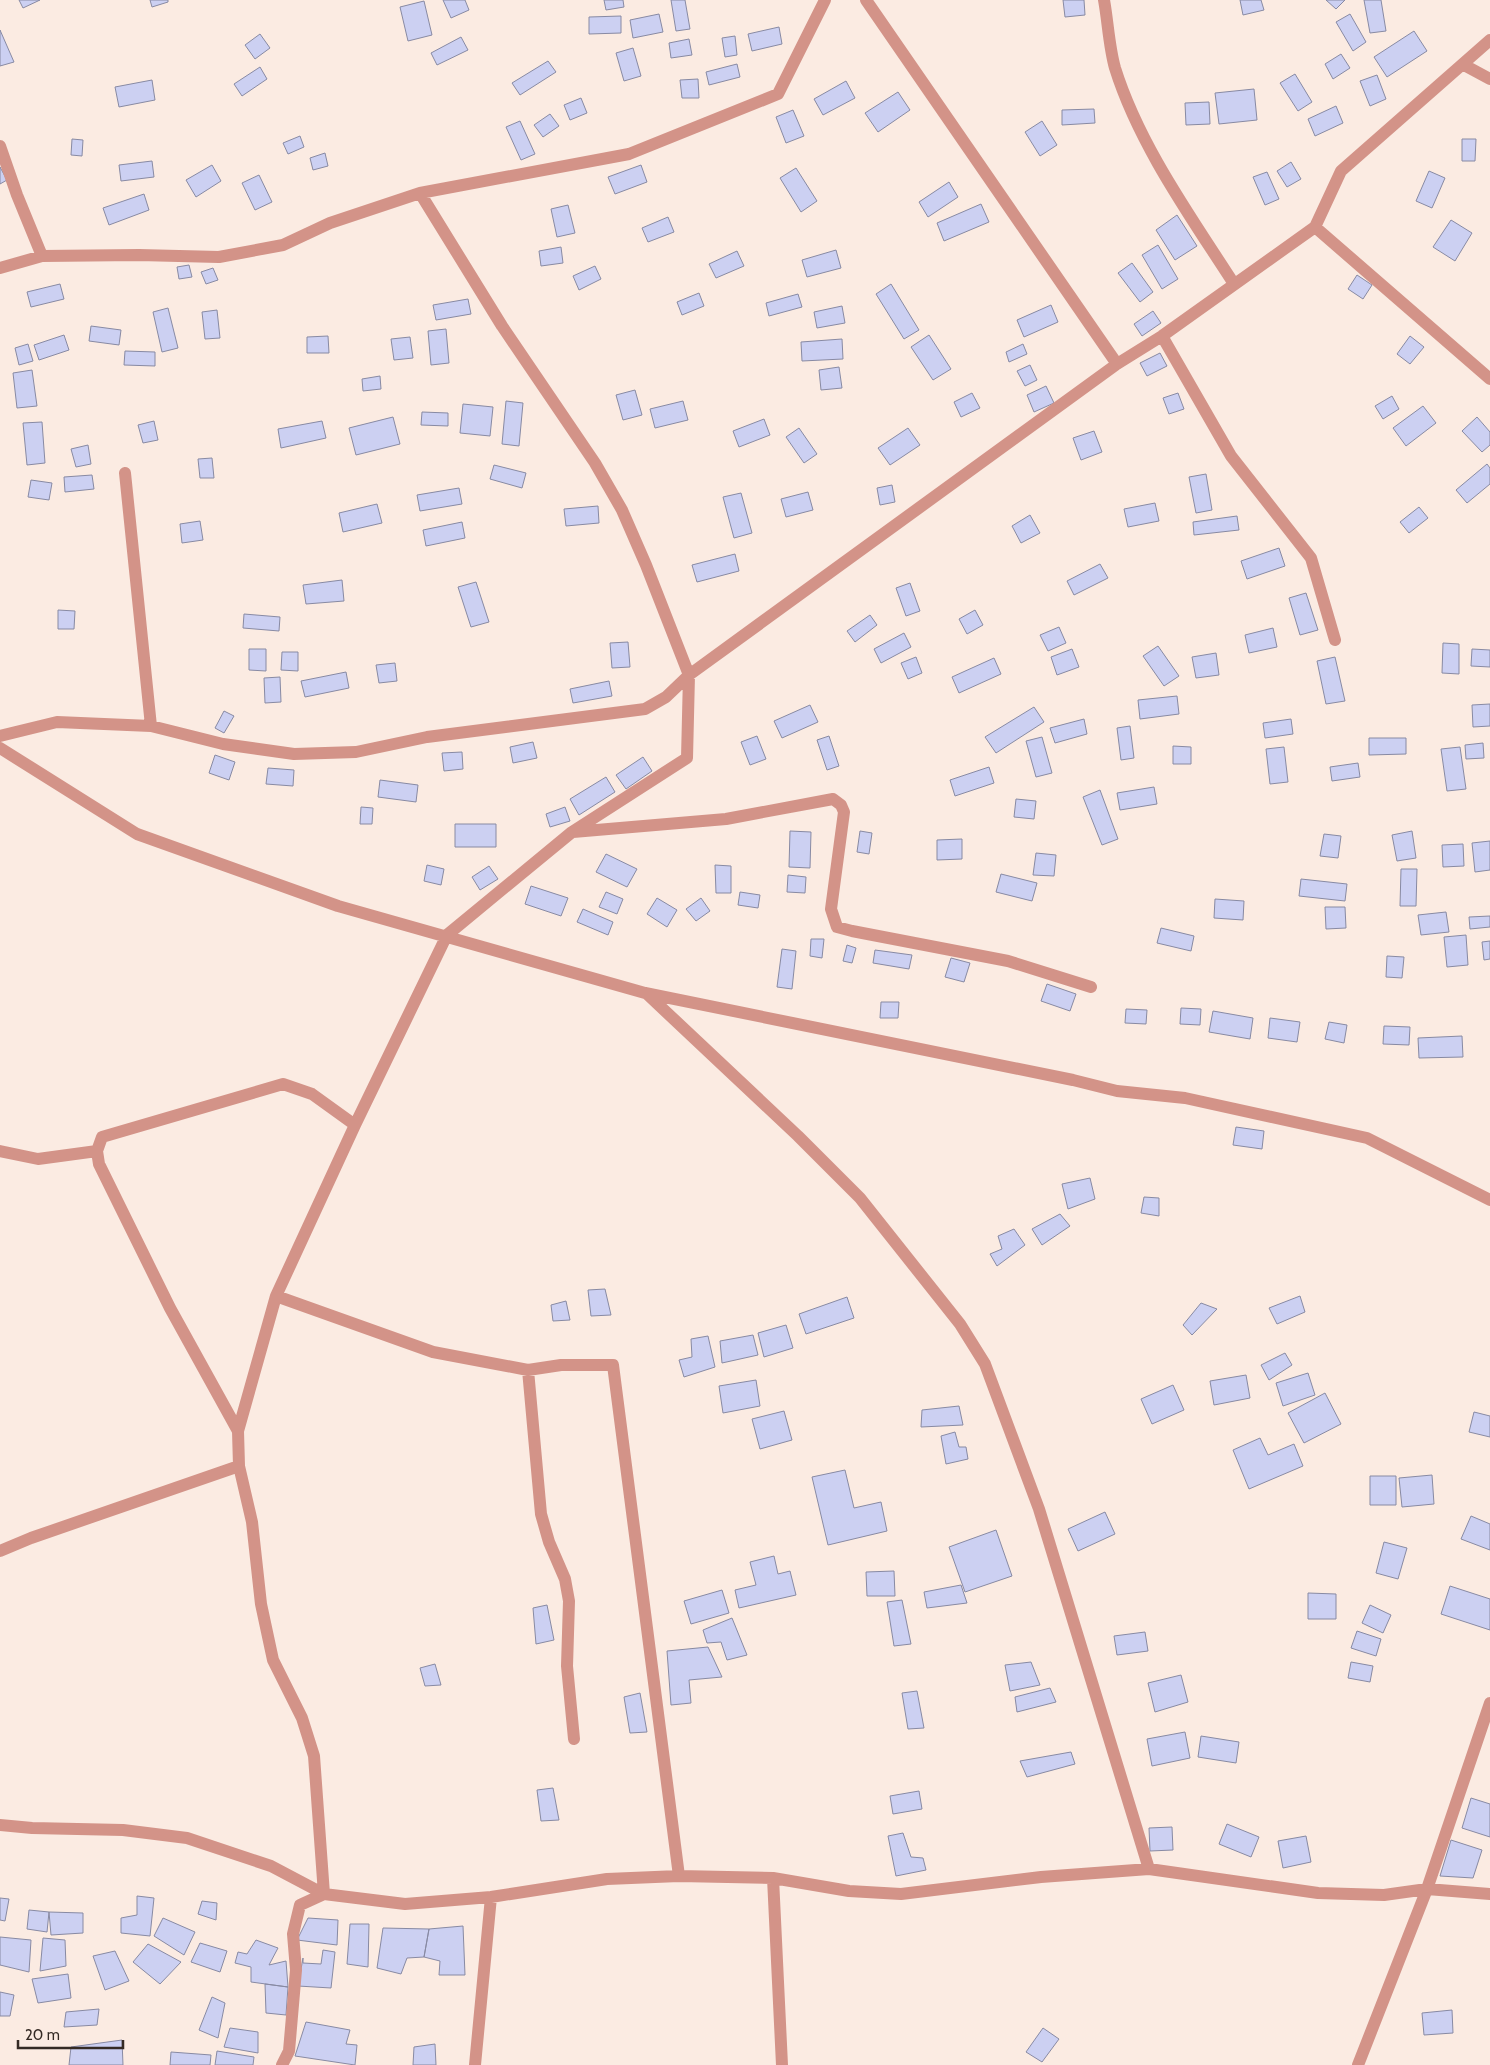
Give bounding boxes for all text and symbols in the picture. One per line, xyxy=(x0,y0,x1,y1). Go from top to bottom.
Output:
scale bar xyxy=(18,2018,122,2050)
text: 20 m xyxy=(25,2026,60,2044)

